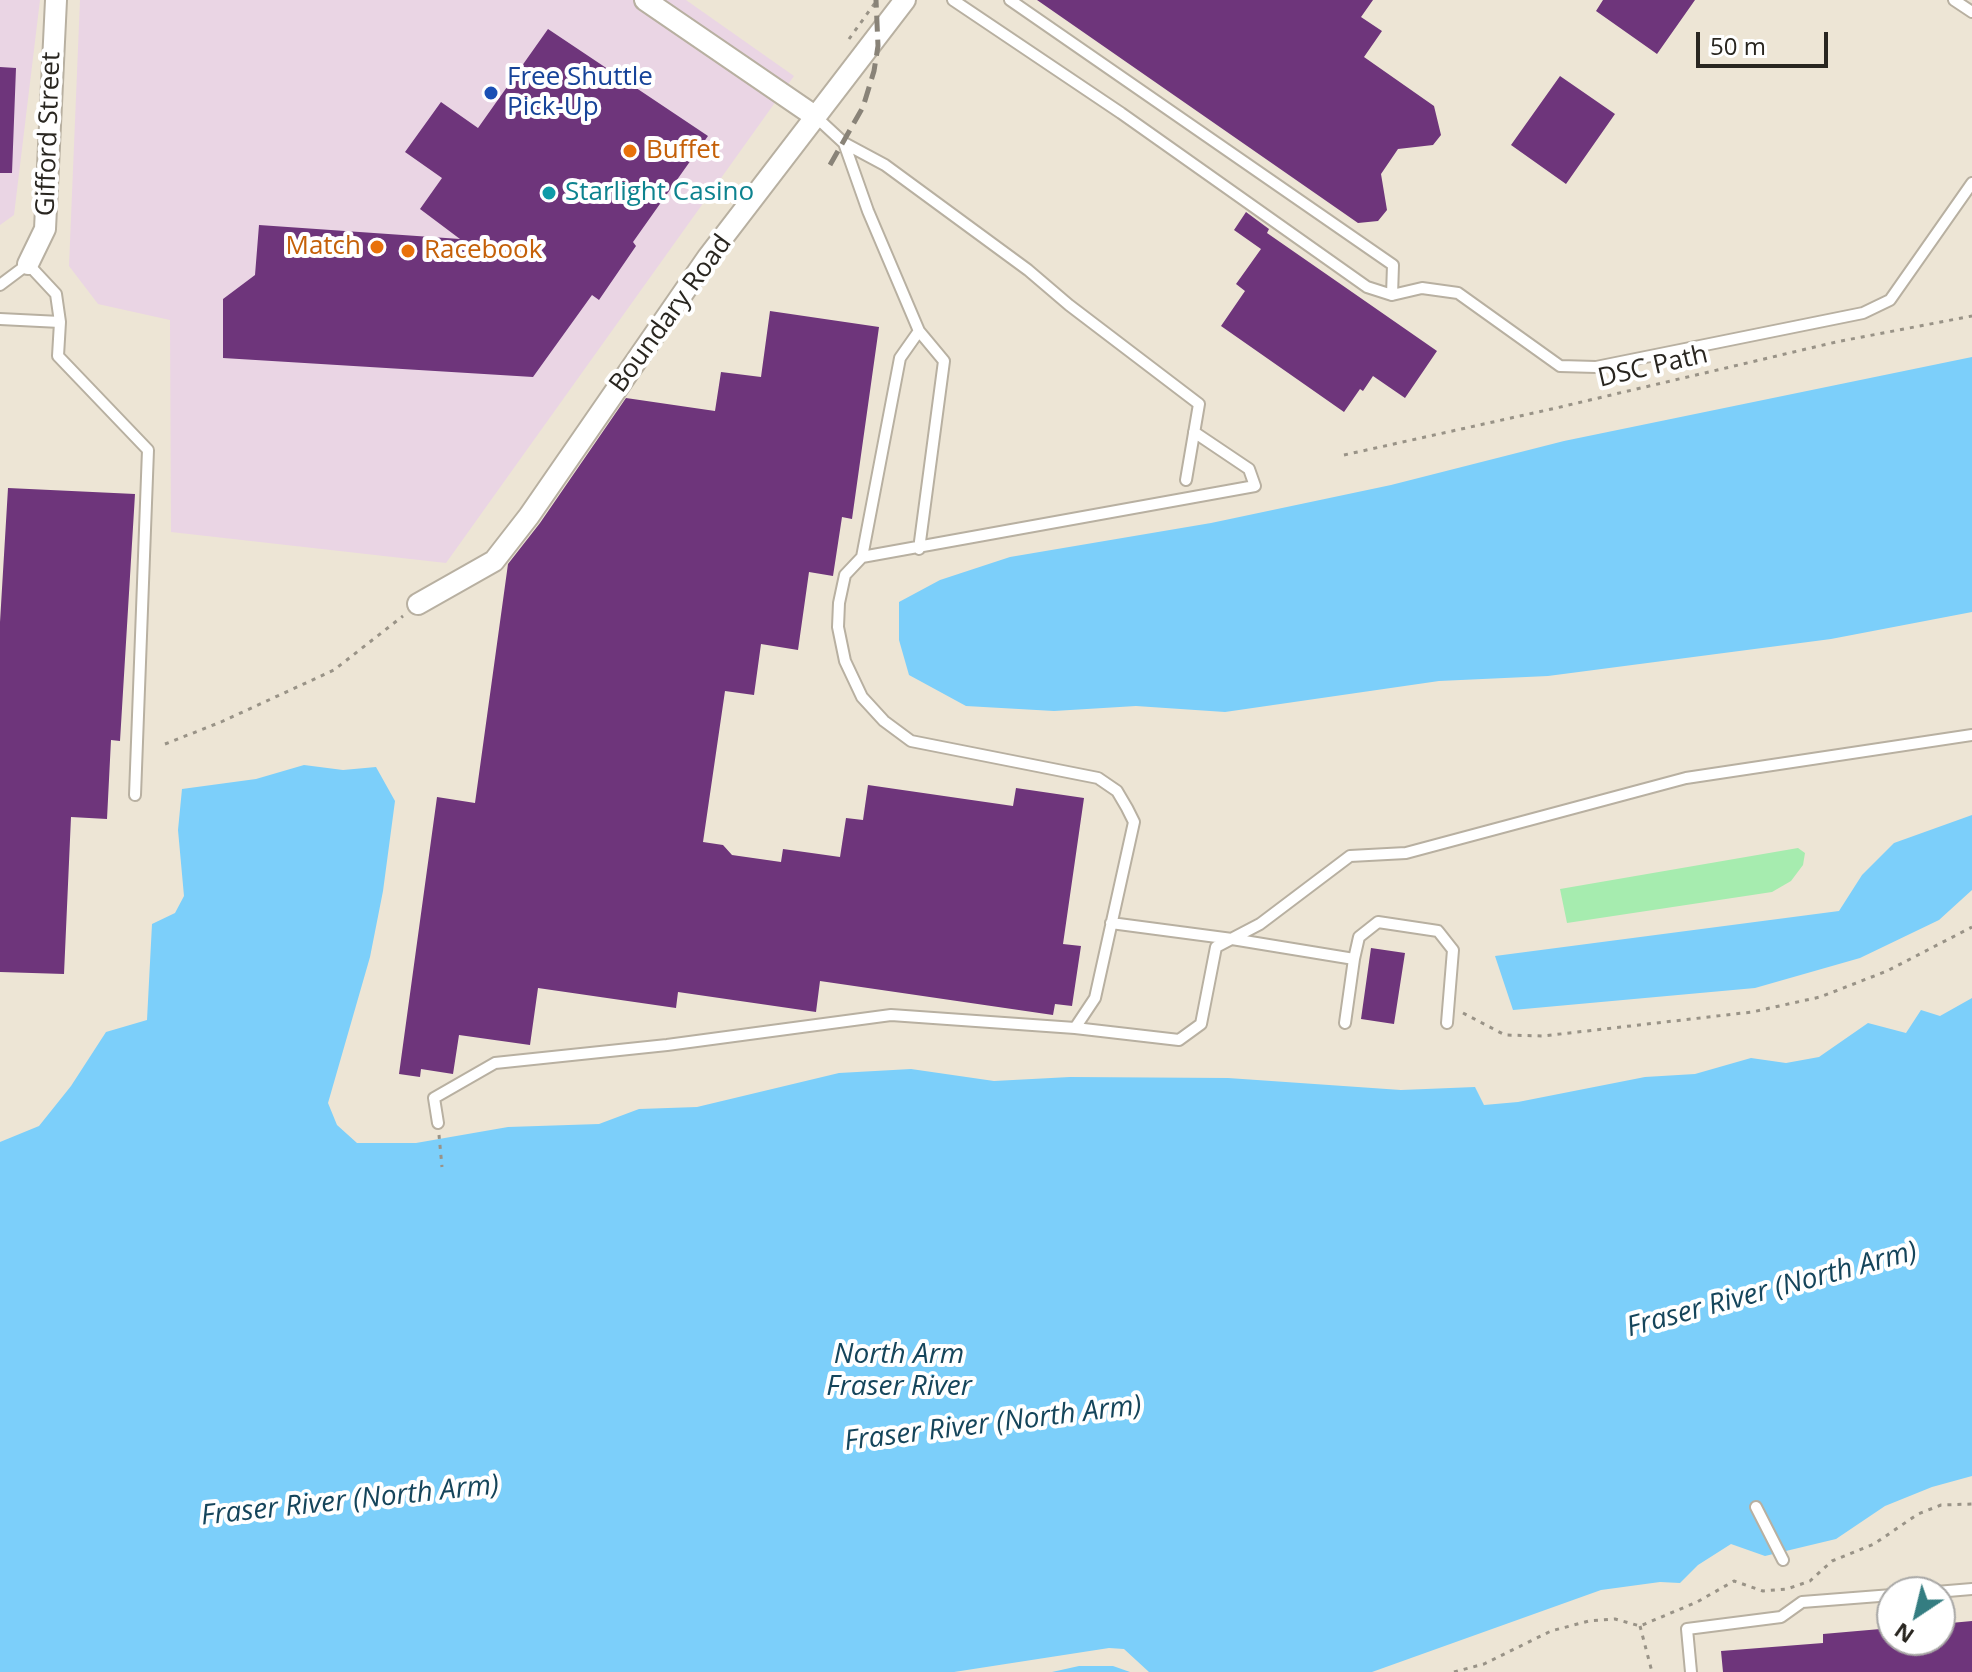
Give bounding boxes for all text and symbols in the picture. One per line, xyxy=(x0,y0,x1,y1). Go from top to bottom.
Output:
scale bar xyxy=(1700,16,1832,66)
text: 50 m xyxy=(1710,29,1766,62)
street label: Gifford Street xyxy=(31,51,67,217)
place label: Free Shuttle Pick-Up xyxy=(507,62,653,124)
marker: Free Shuttle Pick-Up xyxy=(482,84,500,102)
place label: Buffet xyxy=(646,135,720,167)
marker: Buffet xyxy=(621,142,639,160)
place label: Starlight Casino xyxy=(565,177,754,209)
marker: Starlight Casino xyxy=(540,184,558,202)
street label: Boundary Road xyxy=(603,229,739,399)
place label: Match xyxy=(286,231,361,263)
place label: Racebook xyxy=(424,235,542,267)
marker: Match xyxy=(368,238,386,256)
marker: Racebook xyxy=(399,242,417,260)
street label: DSC Path xyxy=(1595,339,1711,395)
water label: Fraser River (North Arm) xyxy=(1623,1235,1921,1345)
water label: North Arm Fraser River xyxy=(826,1338,972,1404)
water label: Fraser River (North Arm) xyxy=(842,1389,1144,1459)
water label: Fraser River (North Arm) xyxy=(199,1469,501,1533)
north arrow xyxy=(1876,1576,1956,1656)
text: N xyxy=(1887,1617,1919,1651)

